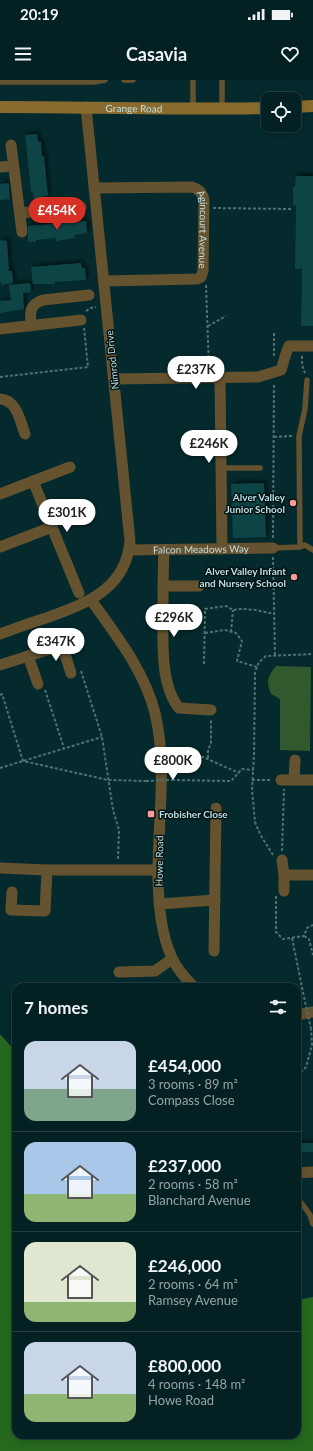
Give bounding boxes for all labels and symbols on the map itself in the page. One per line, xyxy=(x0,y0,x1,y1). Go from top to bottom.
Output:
street label: Grange Road xyxy=(106,102,162,115)
street label: Agincourt Avenue xyxy=(195,188,210,269)
pin: £454K xyxy=(29,197,85,231)
street label: Nimrod Drive xyxy=(103,330,121,390)
pin: £237K xyxy=(168,356,224,390)
pin: £246K xyxy=(181,430,237,464)
place label: Alver Valley Junior School xyxy=(225,491,286,515)
marker: Alver Valley Junior School xyxy=(288,498,298,508)
pin: £301K xyxy=(39,499,95,533)
street label: Falcon Meadows Way xyxy=(153,542,250,556)
place label: Alver Valley Infant and Nursery School xyxy=(199,565,286,589)
marker: Alver Valley Infant and Nursery School xyxy=(289,572,299,582)
pin: £296K xyxy=(146,604,202,638)
pin: £347K xyxy=(28,628,84,662)
pin: £800K xyxy=(145,747,201,781)
place label: Frobisher Close xyxy=(159,808,228,820)
marker: Frobisher Close xyxy=(146,809,156,819)
street label: Howe Road xyxy=(153,835,165,887)

